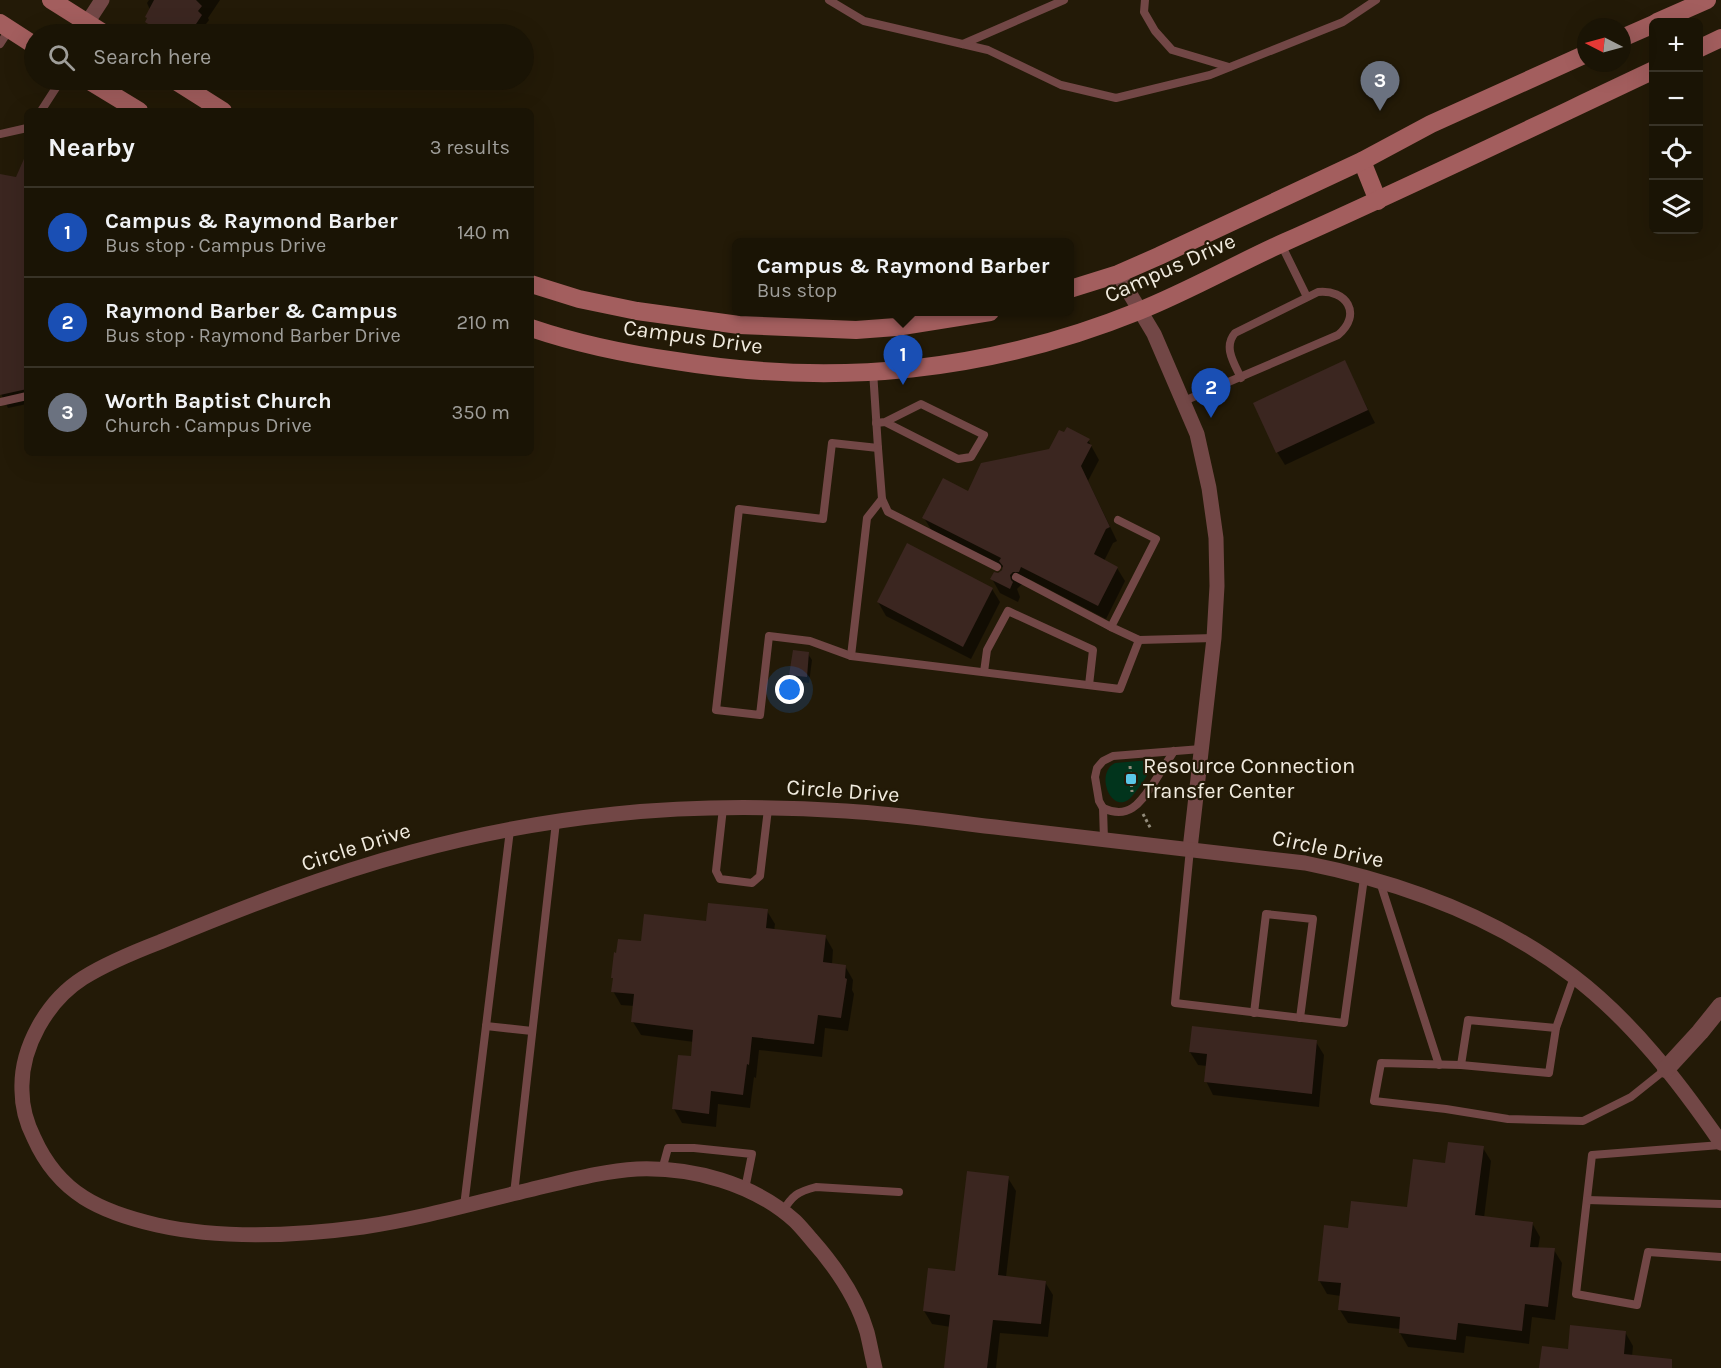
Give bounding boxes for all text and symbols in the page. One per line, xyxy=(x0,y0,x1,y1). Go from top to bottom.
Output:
north arrow xyxy=(1577,18,1631,72)
map controls xyxy=(1649,18,1703,234)
button: + xyxy=(1649,18,1703,72)
search box xyxy=(24,24,534,90)
icon: search xyxy=(45,41,78,74)
text: Search here xyxy=(93,44,211,70)
pin: 3 xyxy=(1360,62,1400,111)
button: − xyxy=(1649,72,1703,126)
button: locate xyxy=(1649,126,1703,180)
text: Nearby xyxy=(48,132,135,163)
text: 3 results xyxy=(430,136,510,159)
button: layers xyxy=(1649,180,1703,234)
text: Campus & Raymond Barber xyxy=(105,208,398,234)
text: 1 xyxy=(64,221,71,244)
text: 140 m xyxy=(457,221,510,244)
street label: Campus Drive xyxy=(1101,228,1239,308)
text: Bus stop · Campus Drive xyxy=(105,234,326,257)
popup xyxy=(732,238,1074,316)
text: Campus & Raymond Barber xyxy=(757,253,1049,279)
text: Bus stop xyxy=(757,279,837,302)
text: Raymond Barber & Campus xyxy=(105,298,398,324)
text: 2 xyxy=(61,311,74,334)
text: 210 m xyxy=(456,311,510,334)
street label: Campus Drive xyxy=(622,314,764,360)
text: Bus stop · Raymond Barber Drive xyxy=(105,324,401,347)
pin: 1 xyxy=(884,336,922,385)
pin: 2 xyxy=(1192,368,1230,418)
text: Worth Baptist Church xyxy=(105,388,332,414)
text: 3 xyxy=(61,401,74,424)
text: 350 m xyxy=(452,401,510,424)
text: Church · Campus Drive xyxy=(105,414,312,437)
your location xyxy=(775,675,804,704)
place label: Resource Connection Transfer Center xyxy=(1143,753,1355,804)
marker: Resource Connection Transfer Center xyxy=(1124,772,1138,786)
street label: Circle Drive xyxy=(786,774,900,808)
street label: Circle Drive xyxy=(298,817,414,877)
street label: Circle Drive xyxy=(1270,824,1386,874)

